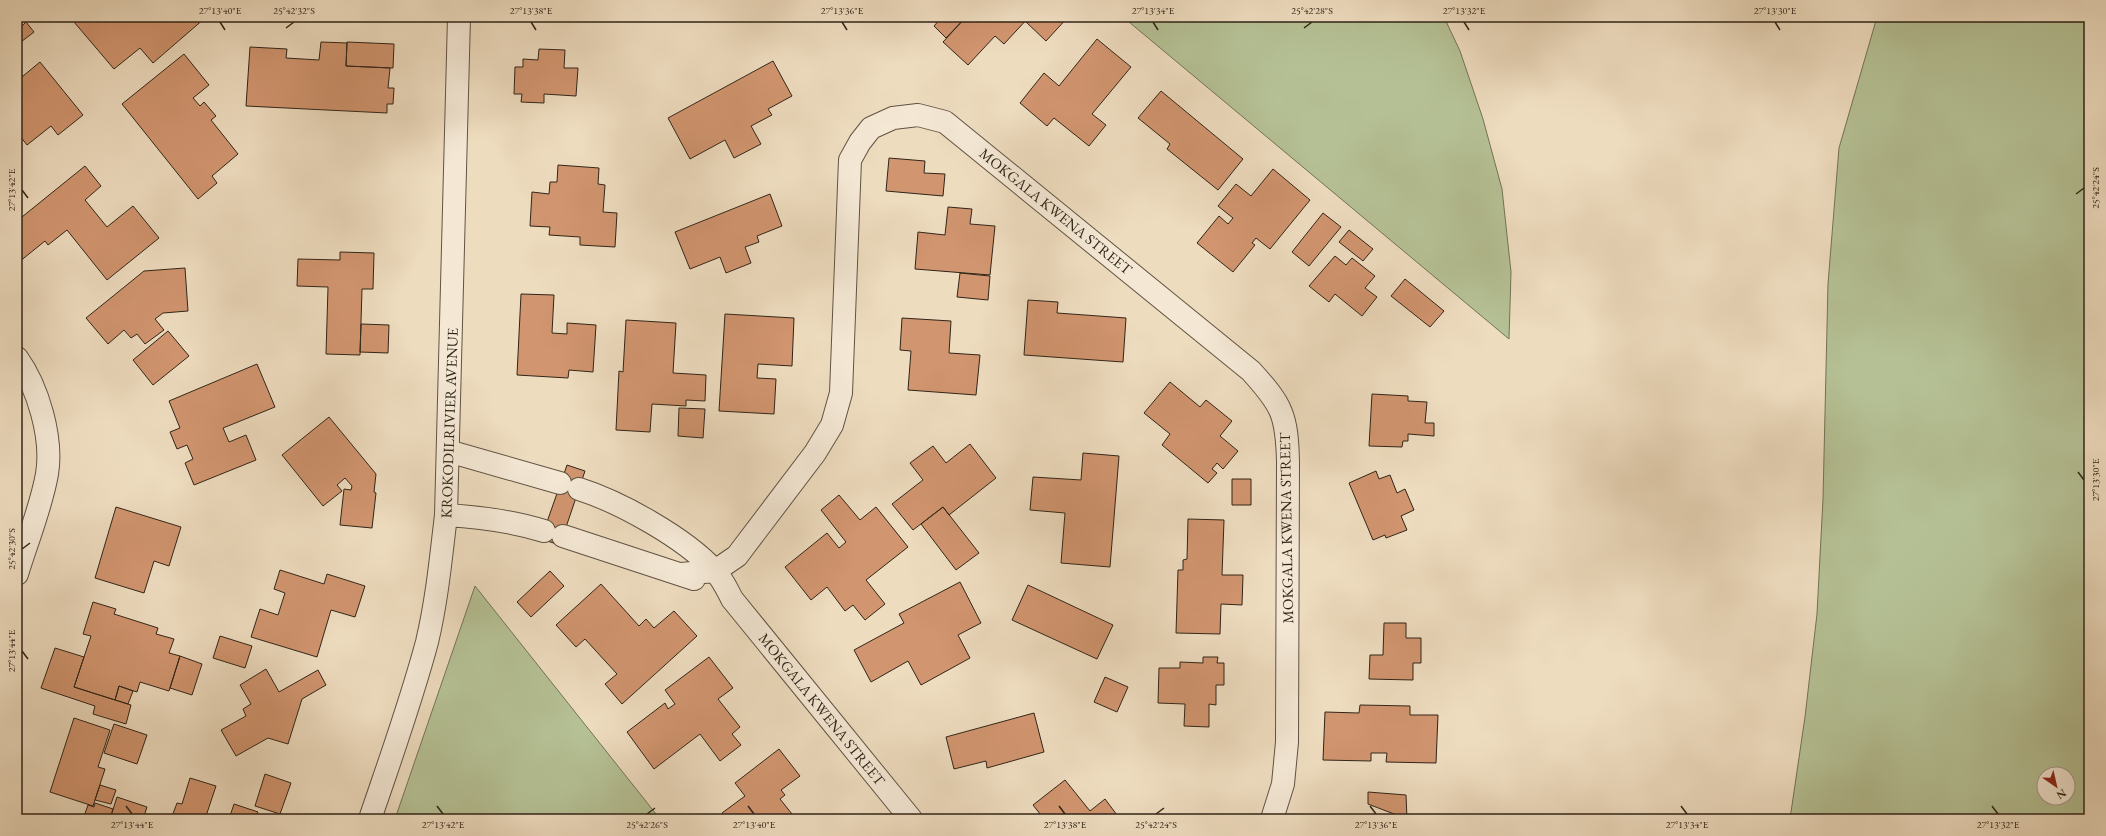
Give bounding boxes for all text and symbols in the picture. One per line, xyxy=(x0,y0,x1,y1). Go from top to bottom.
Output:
text: 27°13'40"E xyxy=(199,4,242,17)
text: 25°42'32"S xyxy=(273,4,315,17)
text: 27°13'38"E xyxy=(510,4,553,17)
text: 27°13'36"E xyxy=(821,4,864,17)
text: 27°13'34"E xyxy=(1132,4,1175,17)
text: 25°42'28"S xyxy=(1291,4,1333,17)
text: 27°13'32"E xyxy=(1443,4,1486,17)
text: 27°13'30"E xyxy=(1754,4,1797,17)
street label: MOKGALA KWENA STREET xyxy=(976,144,1137,279)
text: 25°42'24"S xyxy=(2089,167,2102,209)
text: 27°13'42"E xyxy=(5,168,18,211)
street label: KROKODILRIVIER AVENUE xyxy=(436,327,462,519)
street label: MOKGALA KWENA STREET xyxy=(1275,431,1297,624)
text: 27°13'30"E xyxy=(2089,458,2102,501)
text: 25°42'30"S xyxy=(5,528,18,570)
text: 27°13'44"E xyxy=(5,629,18,672)
street label: MOKGALA KWENA STREET xyxy=(755,629,890,790)
north arrow xyxy=(2036,766,2076,806)
text: N xyxy=(2054,786,2069,803)
text: 27°13'44"E xyxy=(111,818,154,831)
text: 27°13'42"E xyxy=(422,818,465,831)
text: 25°42'26"S xyxy=(626,818,668,831)
text: 27°13'40"E xyxy=(733,818,776,831)
text: 27°13'38"E xyxy=(1044,818,1087,831)
text: 25°42'24"S xyxy=(1135,818,1177,831)
text: 27°13'36"E xyxy=(1355,818,1398,831)
text: 27°13'34"E xyxy=(1666,818,1709,831)
text: 27°13'32"E xyxy=(1977,818,2020,831)

